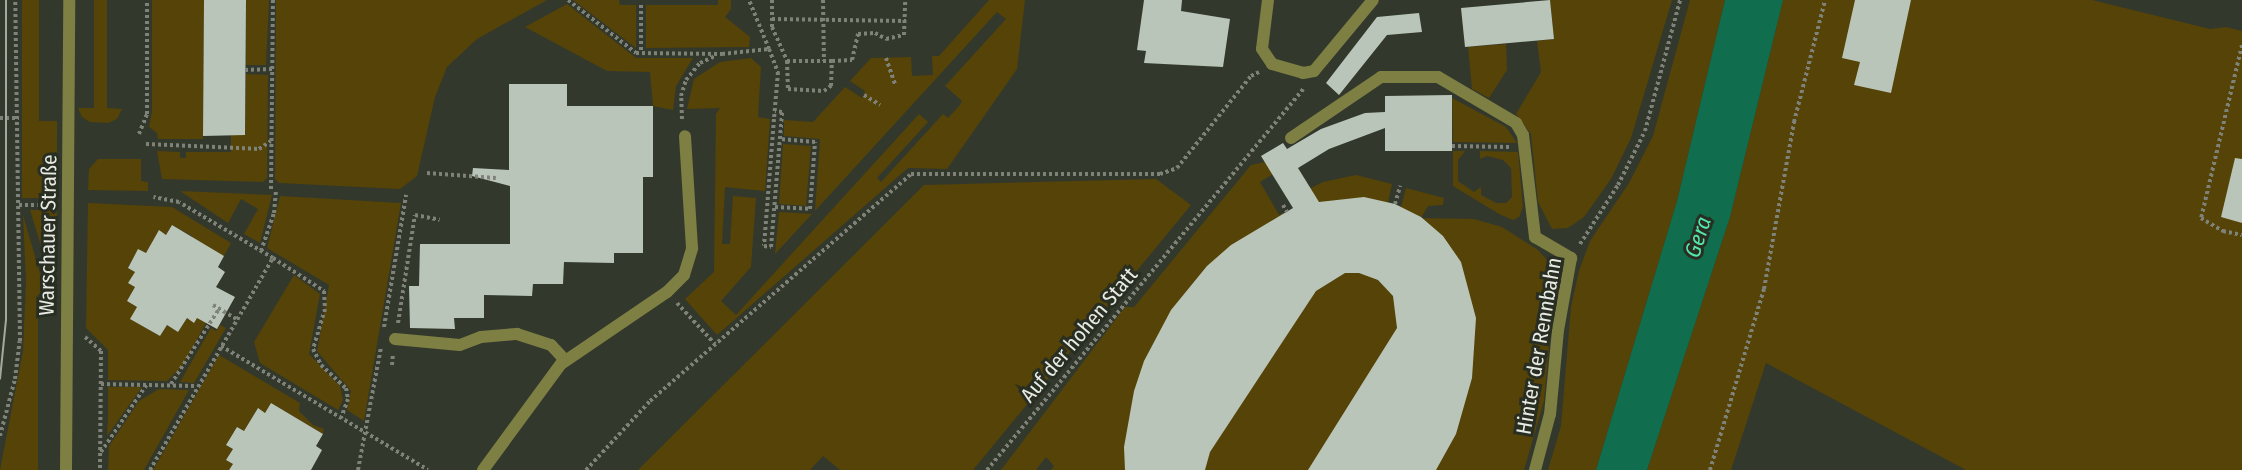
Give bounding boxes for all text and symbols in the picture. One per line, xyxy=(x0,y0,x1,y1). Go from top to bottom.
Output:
street label: Warschauer Straße xyxy=(34,154,62,316)
water label: Gera xyxy=(1679,213,1717,261)
street label: Hinter der Rennbahn xyxy=(1511,256,1567,436)
street label: Auf der hohen Statt xyxy=(1015,263,1143,407)

